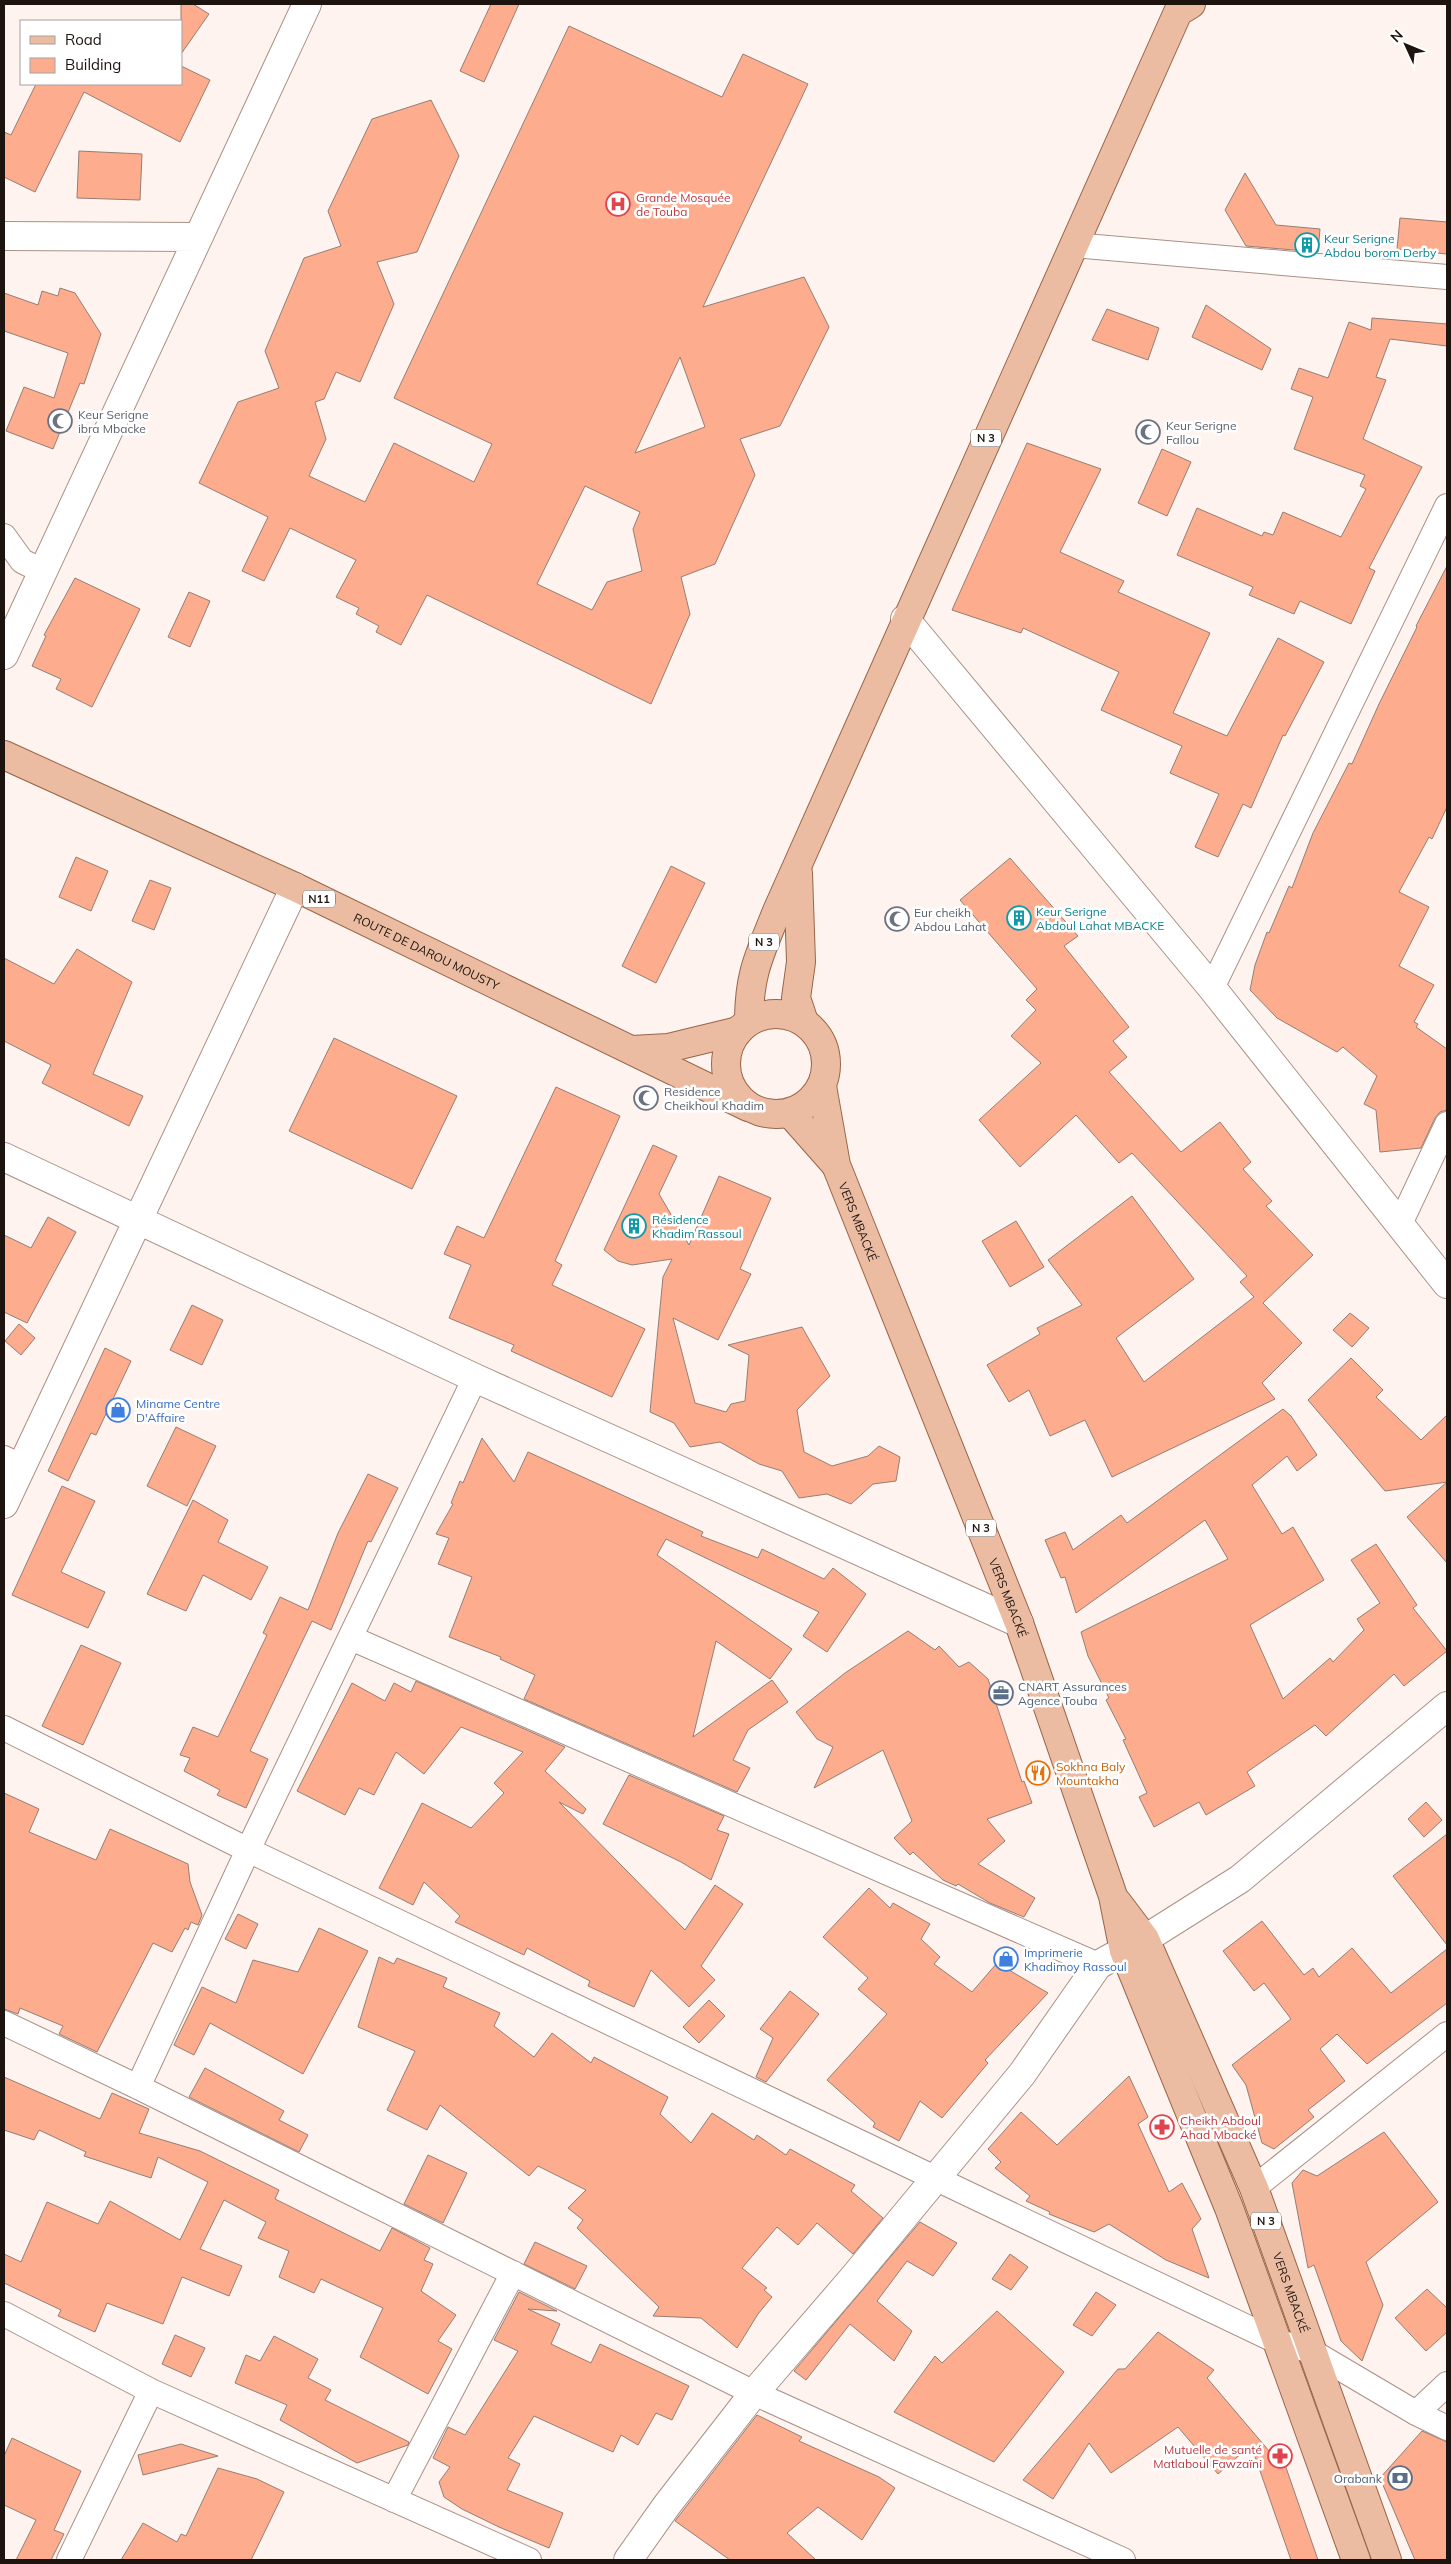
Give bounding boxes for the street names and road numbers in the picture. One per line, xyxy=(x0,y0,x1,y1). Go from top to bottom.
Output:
road number: N 3 xyxy=(971,429,1001,446)
road number: N11 xyxy=(303,891,335,908)
street label: ROUTE DE DAROU MOUSTY xyxy=(351,909,503,993)
road number: N 3 xyxy=(749,934,779,950)
street label: VERS MBACKÉ xyxy=(836,1179,881,1263)
road number: N 3 xyxy=(966,1520,996,1536)
street label: VERS MBACKÉ xyxy=(986,1556,1031,1639)
road number: N 3 xyxy=(1251,2212,1281,2230)
street label: VERS MBACKÉ xyxy=(1270,2250,1313,2335)

